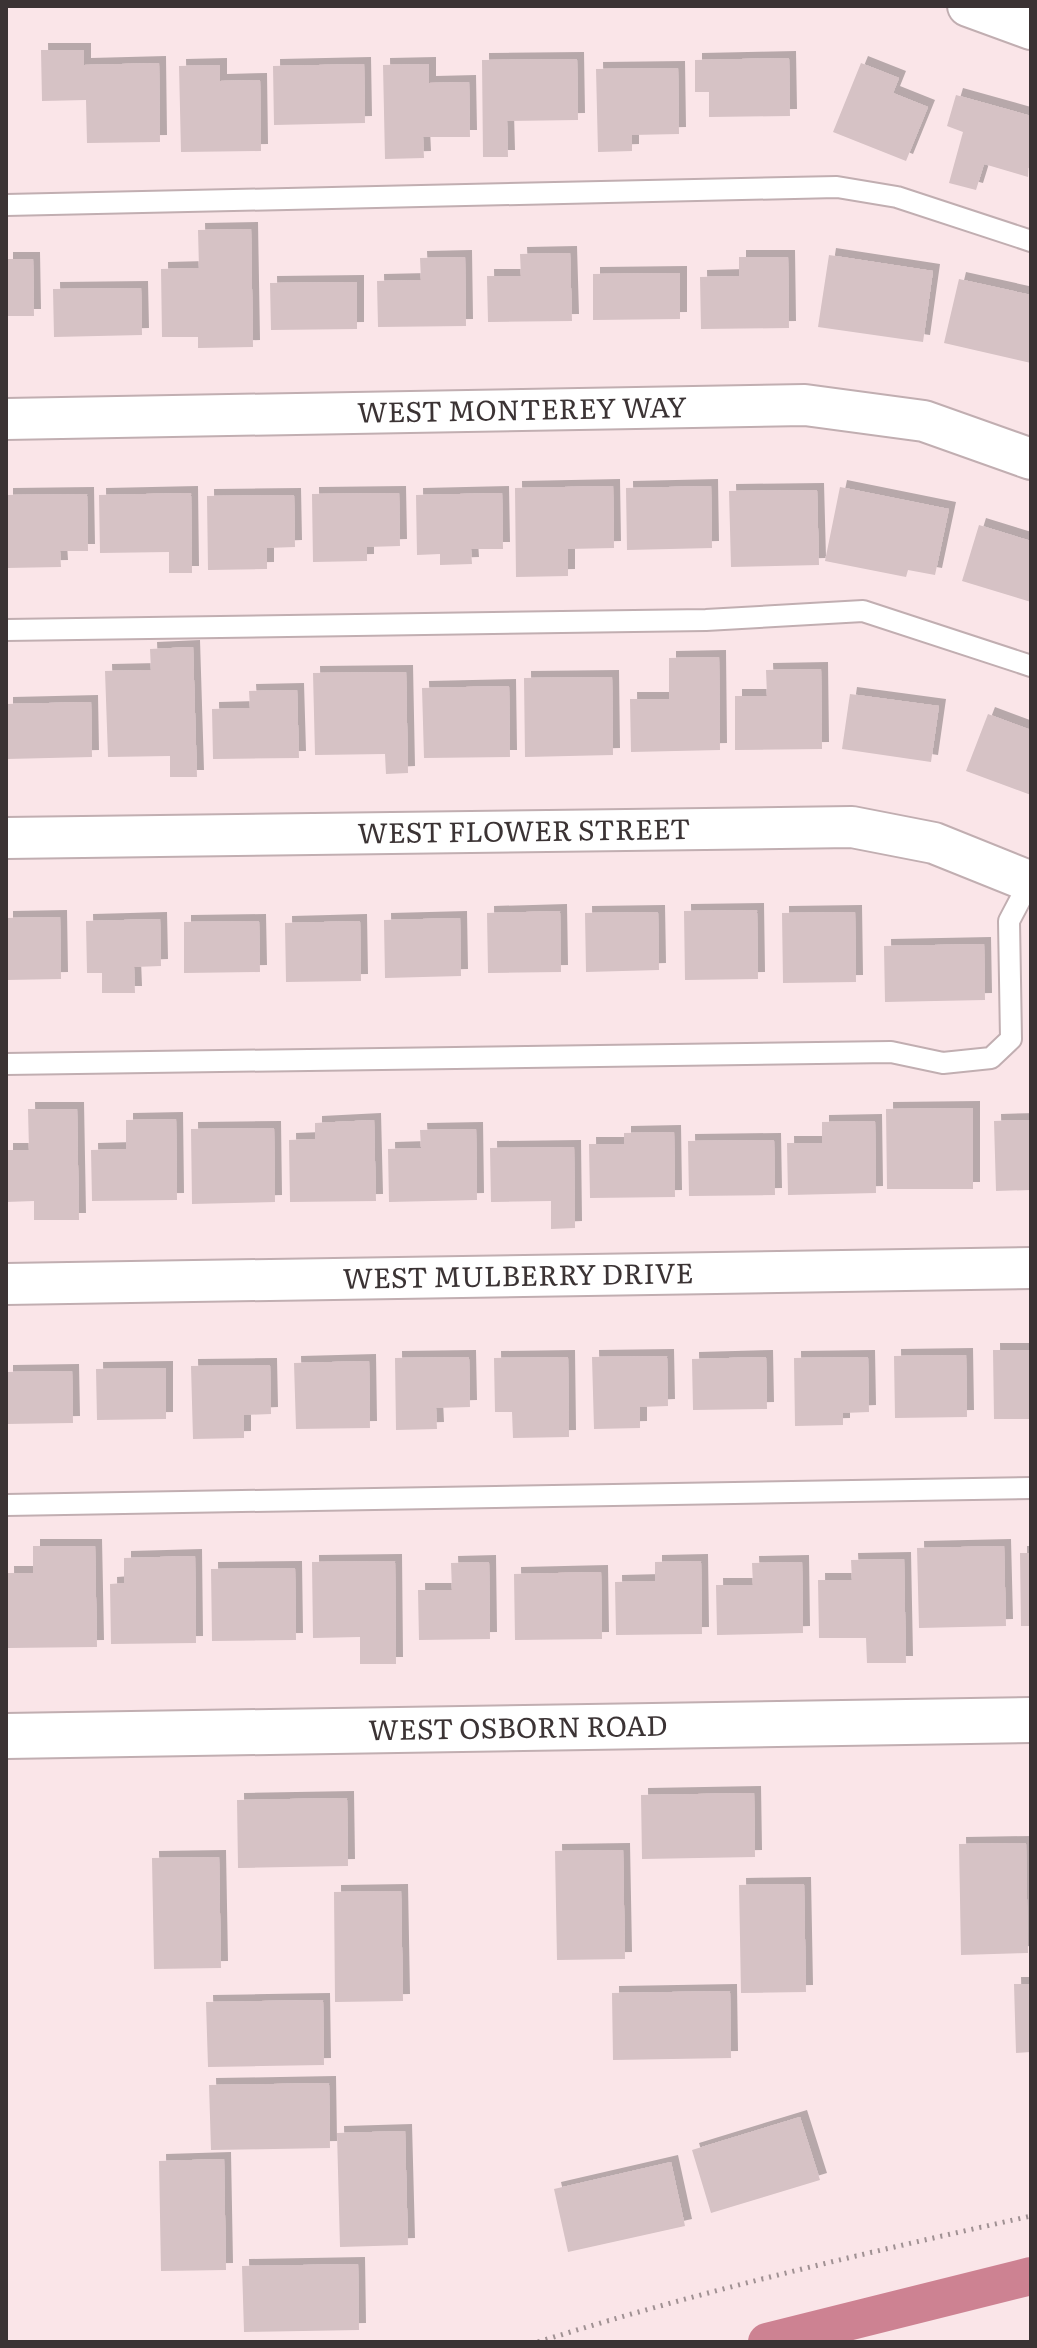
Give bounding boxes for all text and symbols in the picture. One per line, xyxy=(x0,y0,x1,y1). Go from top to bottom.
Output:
street label: WEST MONTEREY WAY xyxy=(357,384,687,432)
street label: WEST FLOWER STREET xyxy=(357,806,691,852)
street label: WEST MULBERRY DRIVE xyxy=(342,1250,694,1298)
street label: WEST OSBORN ROAD xyxy=(368,1703,668,1749)

